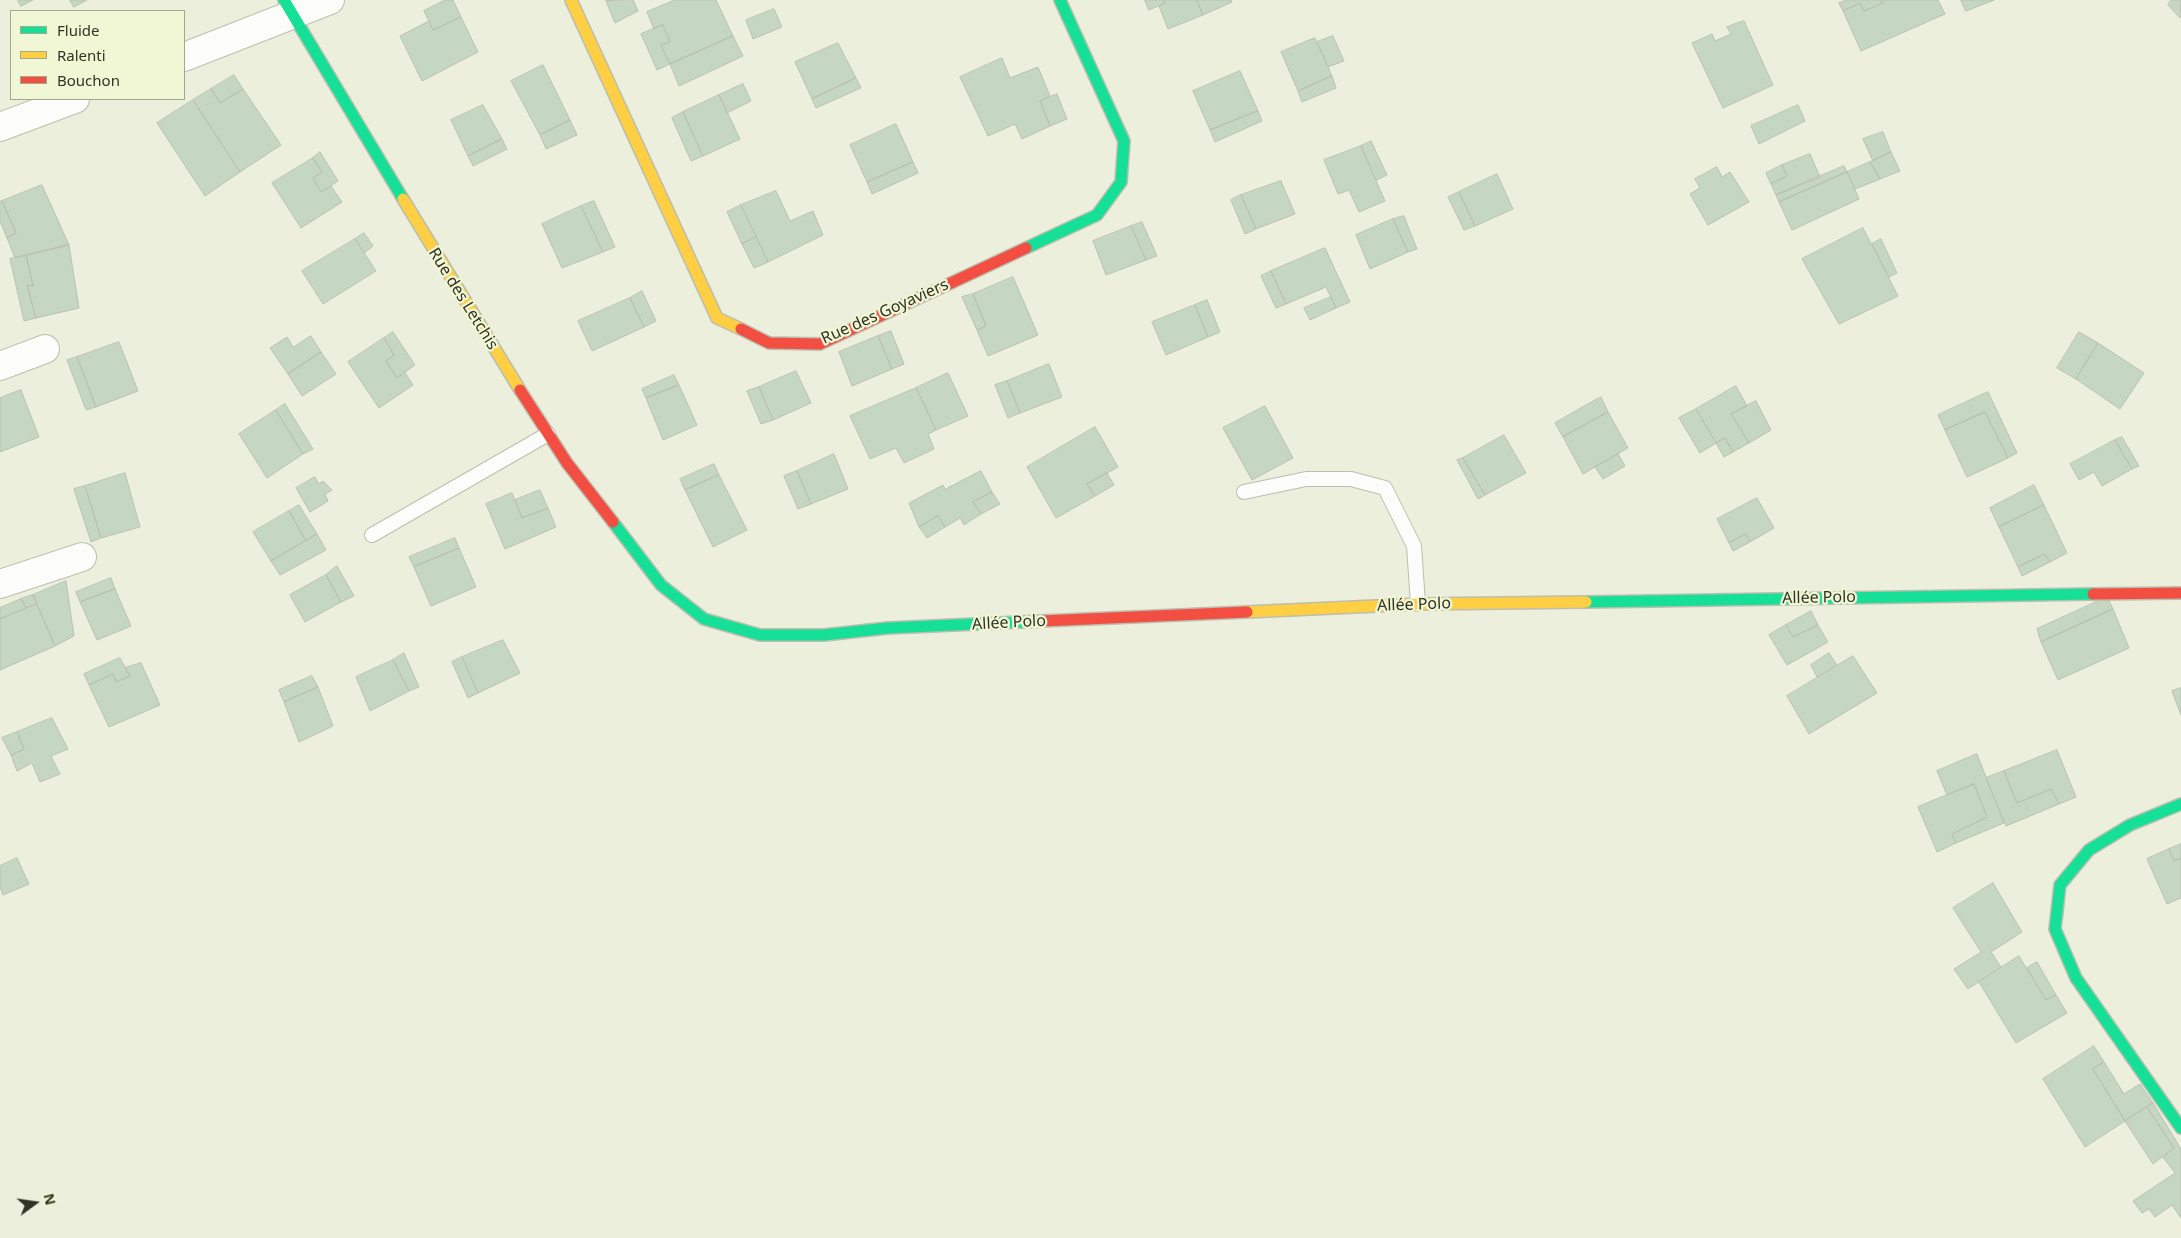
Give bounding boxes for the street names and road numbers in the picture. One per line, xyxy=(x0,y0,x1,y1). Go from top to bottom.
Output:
street label: Rue des Letchis xyxy=(424,245,502,353)
street label: Rue des Goyaviers xyxy=(818,275,952,349)
street label: Allée Polo xyxy=(1782,588,1856,608)
street label: Allée Polo xyxy=(1377,594,1451,616)
street label: Allée Polo xyxy=(972,611,1046,635)

